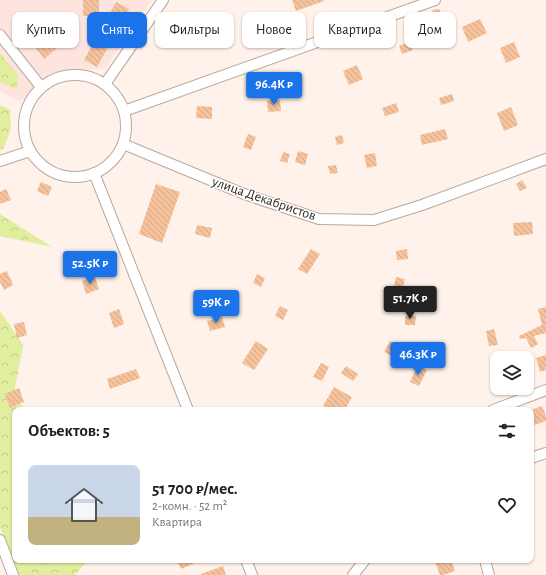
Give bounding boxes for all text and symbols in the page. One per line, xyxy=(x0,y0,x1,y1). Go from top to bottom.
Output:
chip: Купить xyxy=(12,12,79,48)
chip: Снять xyxy=(87,12,147,48)
chip: Фильтры xyxy=(155,12,234,48)
chip: Новое xyxy=(242,12,306,48)
chip: Квартира xyxy=(314,12,396,48)
chip: Дом xyxy=(404,12,456,48)
pin: 96.4K ₽ xyxy=(237,72,311,106)
text: 96.4K ₽ xyxy=(255,78,293,91)
street label: улица Декабристов xyxy=(209,174,318,223)
pin: 52.5K ₽ xyxy=(53,251,127,285)
text: 52.5K ₽ xyxy=(72,257,108,270)
pin: 51.7K ₽ xyxy=(373,286,447,320)
pin: 59K ₽ xyxy=(188,290,244,324)
text: 51.7K ₽ xyxy=(393,292,427,305)
text: 59K ₽ xyxy=(202,296,230,309)
pin: 46.3K ₽ xyxy=(381,342,455,376)
text: 46.3K ₽ xyxy=(399,348,437,361)
map controls xyxy=(490,351,534,395)
button: layers xyxy=(490,351,534,395)
icon: filters xyxy=(496,420,518,442)
text: Объектов: 5 xyxy=(28,422,110,439)
text: 51 700 ₽/мес. xyxy=(152,480,238,497)
icon: home xyxy=(60,481,108,529)
icon: heart xyxy=(496,494,518,516)
text: 2-комн. · 52 m² xyxy=(152,500,227,513)
text: Квартира xyxy=(152,516,202,529)

